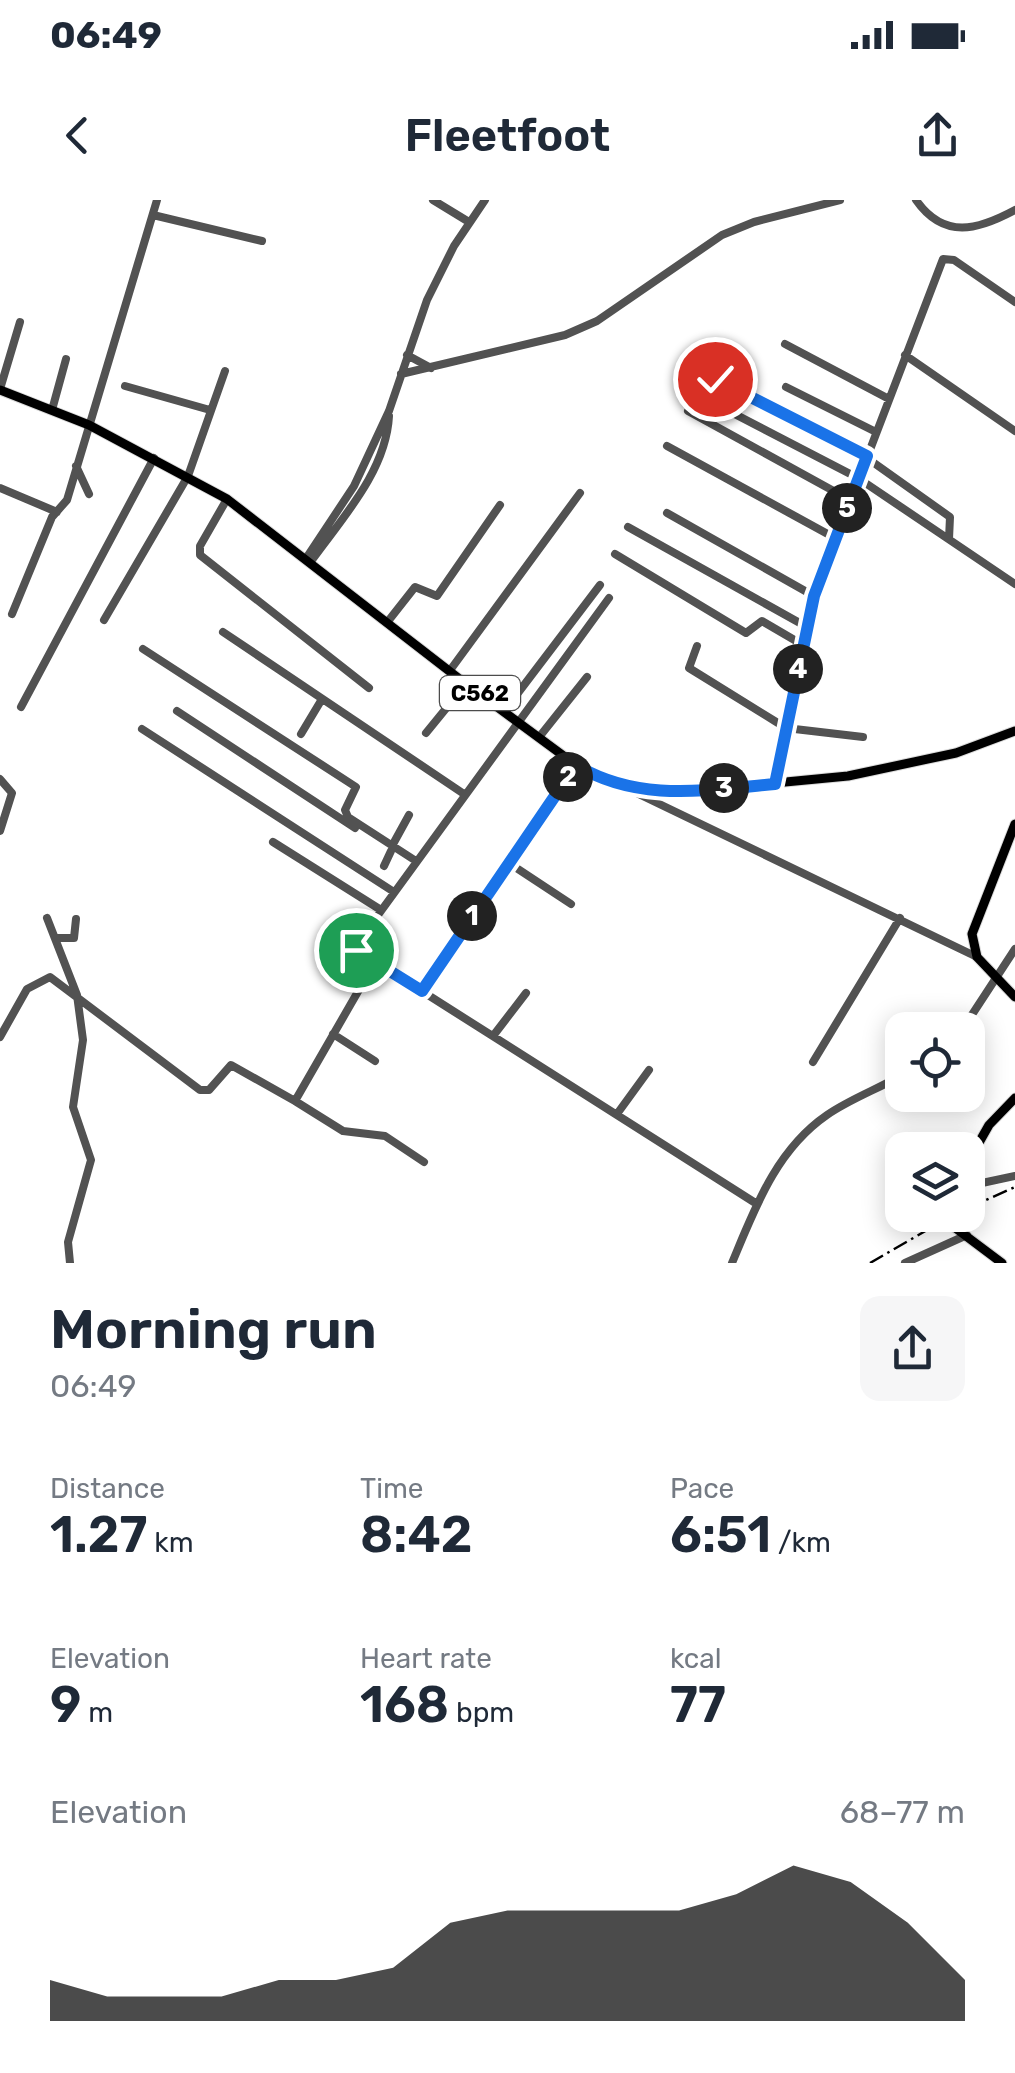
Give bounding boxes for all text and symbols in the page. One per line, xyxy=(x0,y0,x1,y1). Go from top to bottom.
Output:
text: 06:49 xyxy=(50,12,162,58)
icon: back xyxy=(50,108,105,163)
icon: share xyxy=(910,108,965,163)
text: Fleetfoot xyxy=(405,109,610,162)
pin xyxy=(673,337,758,422)
icon: check xyxy=(688,352,743,407)
pin: 5 xyxy=(822,483,872,533)
text: 5 xyxy=(838,491,856,524)
pin: 4 xyxy=(773,644,823,694)
text: 4 xyxy=(788,652,808,685)
road number: C562 xyxy=(440,676,520,710)
pin: 2 xyxy=(543,752,593,802)
text: 2 xyxy=(559,760,577,793)
pin: 3 xyxy=(699,763,749,813)
text: 3 xyxy=(715,771,733,804)
pin: 1 xyxy=(447,891,497,941)
text: 1 xyxy=(465,899,479,932)
pin xyxy=(314,908,399,993)
icon: arrive xyxy=(329,923,384,978)
map controls xyxy=(885,1012,985,1232)
button: locate xyxy=(885,1012,985,1112)
button: layers xyxy=(885,1132,985,1232)
button: share xyxy=(860,1296,965,1401)
text: Morning run xyxy=(50,1297,377,1362)
text: 06:49 xyxy=(50,1367,136,1405)
text: Distance xyxy=(50,1472,165,1505)
text: Time xyxy=(360,1472,423,1505)
text: Pace xyxy=(670,1472,734,1505)
text: 1.27 xyxy=(50,1505,147,1565)
text: 8:42 xyxy=(360,1505,473,1565)
text: 6:51 xyxy=(670,1505,771,1565)
text: km xyxy=(147,1526,194,1559)
text: /km xyxy=(771,1526,831,1559)
text: Elevation xyxy=(50,1642,170,1675)
text: Heart rate xyxy=(360,1642,492,1675)
text: kcal xyxy=(670,1642,721,1675)
text: 9 xyxy=(50,1675,81,1735)
text: 168 xyxy=(360,1675,449,1735)
text: 77 xyxy=(670,1675,726,1735)
text: m xyxy=(81,1696,113,1729)
text: bpm xyxy=(449,1696,514,1729)
text: Elevation xyxy=(50,1793,187,1831)
text: 68–77 m xyxy=(840,1793,965,1831)

